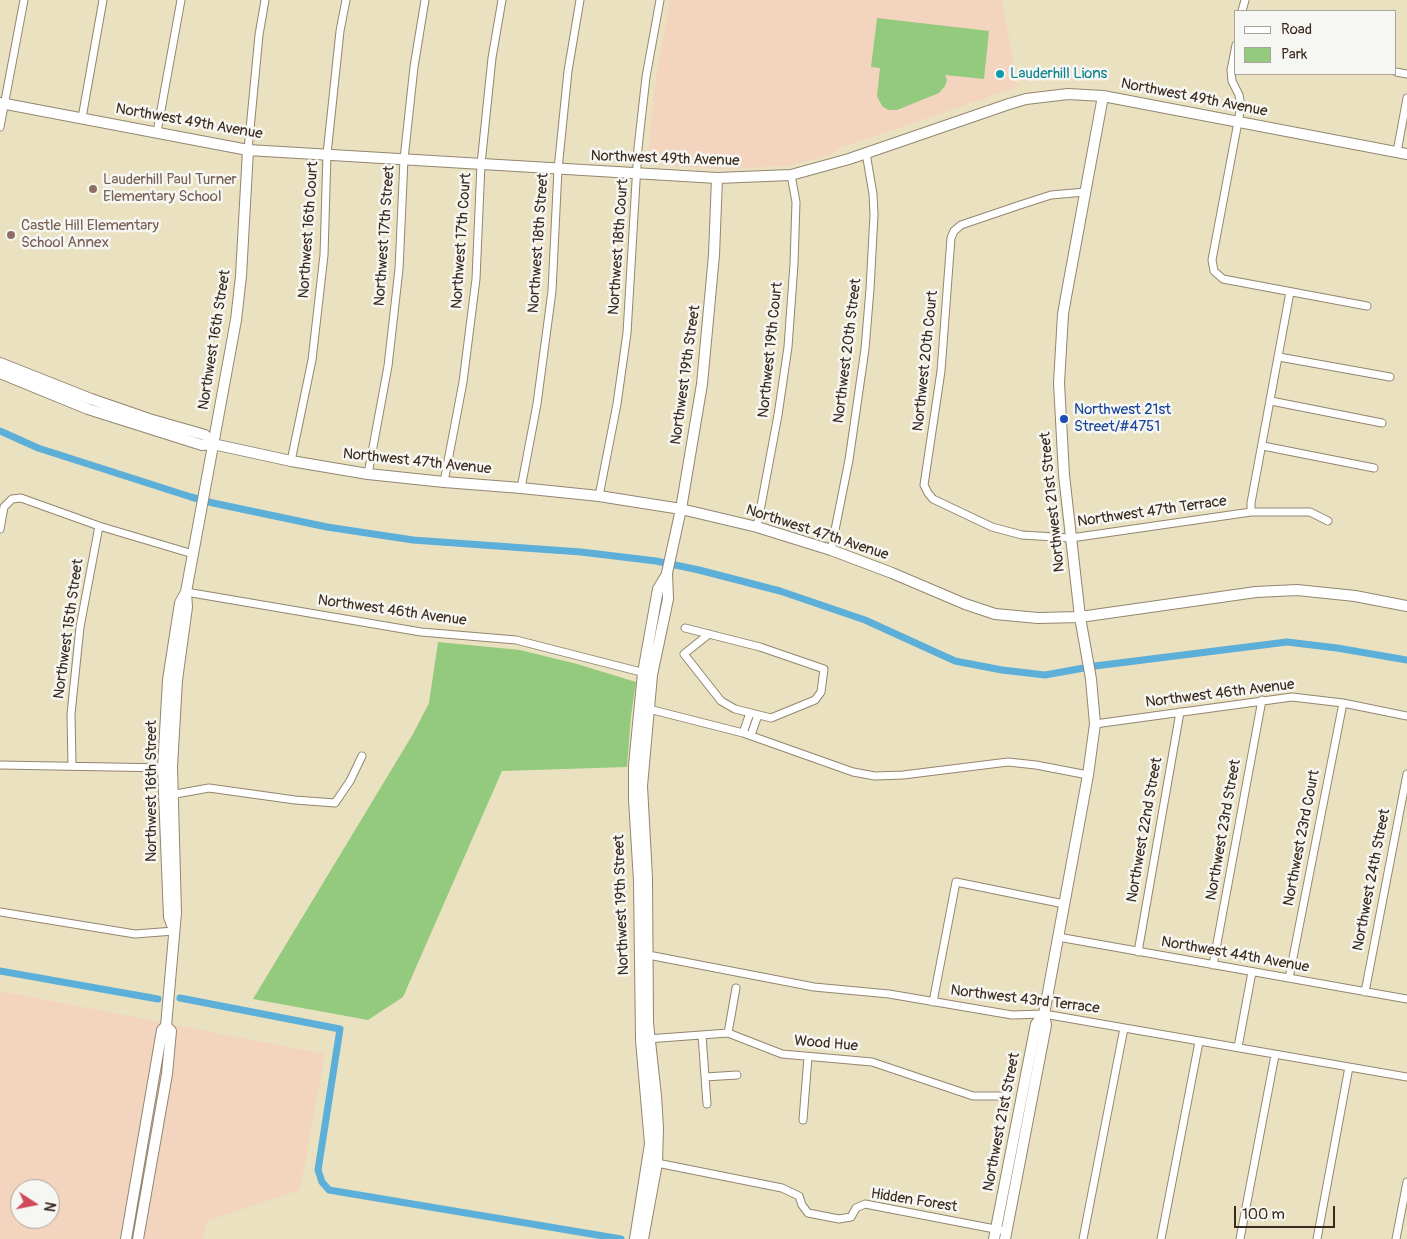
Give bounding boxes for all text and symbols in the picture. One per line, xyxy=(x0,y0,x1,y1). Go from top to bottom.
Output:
legend xyxy=(1234,10,1397,75)
text: Road xyxy=(1281,20,1312,39)
text: Park xyxy=(1281,45,1307,64)
place label: Lauderhill Lions xyxy=(1010,65,1107,83)
marker: Lauderhill Lions xyxy=(994,68,1006,80)
street label: Northwest 49th Avenue xyxy=(1119,75,1269,121)
street label: Northwest 49th Avenue xyxy=(114,100,264,144)
street label: Northwest 49th Avenue xyxy=(590,147,740,171)
street label: Northwest 16th Court xyxy=(295,161,323,299)
street label: Northwest 17th Street xyxy=(371,165,399,307)
place label: Lauderhill Paul Turner Elementary School xyxy=(103,171,237,206)
street label: Northwest 17th Court xyxy=(448,172,476,310)
street label: Northwest 18th Street xyxy=(525,172,553,314)
street label: Northwest 18th Court xyxy=(605,178,633,316)
marker: Lauderhill Paul Turner Elementary School xyxy=(87,183,99,195)
place label: Castle Hill Elementary School Annex xyxy=(21,217,159,252)
marker: Castle Hill Elementary School Annex xyxy=(5,229,17,241)
street label: Northwest 16th Street xyxy=(195,269,235,411)
street label: Northwest 20th Street xyxy=(830,278,866,424)
street label: Northwest 19th Court xyxy=(755,281,787,419)
street label: Northwest 20th Court xyxy=(910,290,942,432)
street label: Northwest 19th Street xyxy=(667,304,705,446)
place label: Northwest 21st Street/#4751 xyxy=(1074,401,1171,436)
marker: Northwest 21st Street/#4751 xyxy=(1058,413,1070,425)
street label: Northwest 21st Street xyxy=(1037,431,1069,573)
street label: Northwest 47th Avenue xyxy=(342,445,492,479)
street label: Northwest 47th Terrace xyxy=(1076,493,1228,531)
street label: Northwest 47th Avenue xyxy=(743,501,891,565)
street label: Northwest 15th Street xyxy=(50,558,88,700)
street label: Northwest 46th Avenue xyxy=(316,592,468,630)
street label: Northwest 46th Avenue xyxy=(1144,676,1296,712)
street label: Northwest 16th Street xyxy=(143,720,161,862)
street label: Northwest 22nd Street xyxy=(1123,756,1167,904)
street label: Northwest 23rd Street xyxy=(1203,758,1245,902)
street label: Northwest 23rd Court xyxy=(1280,768,1324,908)
street label: Northwest 24th Street xyxy=(1349,807,1395,953)
street label: Northwest 19th Street xyxy=(611,834,633,976)
street label: Northwest 44th Avenue xyxy=(1160,933,1310,977)
street label: Northwest 43rd Terrace xyxy=(949,982,1101,1018)
street label: Wood Hue xyxy=(793,1032,859,1056)
street label: Northwest 21st Street xyxy=(980,1051,1024,1193)
north arrow xyxy=(10,1179,60,1229)
street label: Hidden Forest xyxy=(869,1185,959,1217)
scale bar xyxy=(1237,1196,1338,1228)
text: N xyxy=(40,1200,58,1213)
text: 100 m xyxy=(1242,1205,1285,1224)

